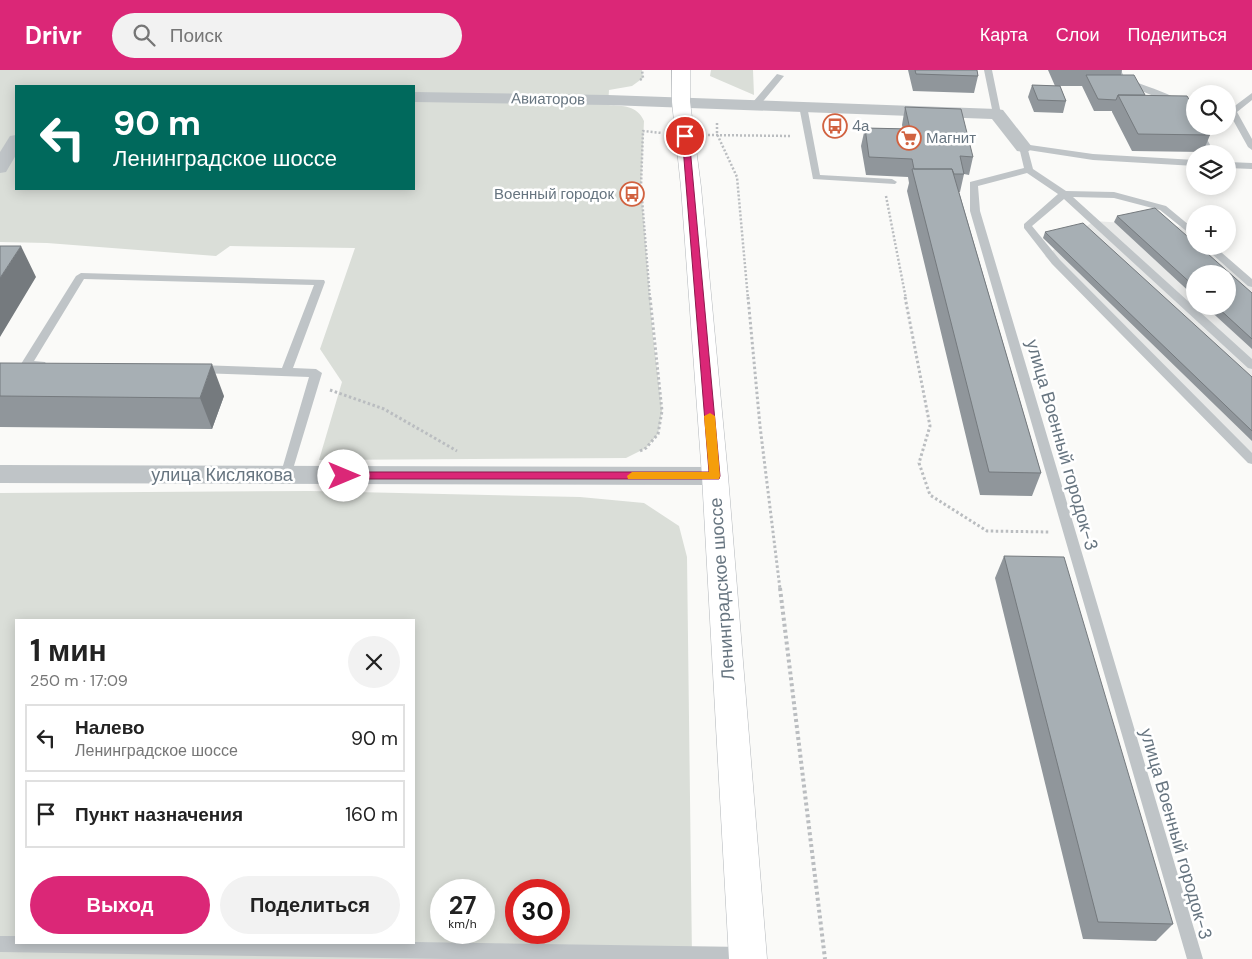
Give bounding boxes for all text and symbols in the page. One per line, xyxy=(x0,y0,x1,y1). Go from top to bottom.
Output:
search box xyxy=(112,13,462,58)
text: Drivr xyxy=(25,20,82,51)
icon: search xyxy=(130,21,158,49)
text: Поиск xyxy=(170,23,222,48)
text: Карта xyxy=(980,23,1028,47)
text: Слои xyxy=(1056,23,1100,47)
text: Поделиться xyxy=(1128,23,1227,47)
map controls xyxy=(1186,85,1236,315)
button: search xyxy=(1186,85,1236,135)
street label: Авиаторов xyxy=(511,88,585,110)
text: 90 m xyxy=(113,100,201,146)
icon: left xyxy=(30,105,95,170)
bus stop icon: 4а xyxy=(822,113,848,139)
pin xyxy=(664,115,706,157)
place label: 4а xyxy=(852,116,870,136)
icon: arrive xyxy=(671,122,699,150)
supermarket icon: Магнит xyxy=(896,125,922,151)
place label: Магнит xyxy=(926,128,976,148)
text: Ленинградское шоссе xyxy=(113,144,337,173)
button: layers xyxy=(1186,145,1236,195)
bus stop icon: Военный городок xyxy=(619,181,645,207)
place label: Военный городок xyxy=(494,184,614,204)
button: + xyxy=(1186,205,1236,255)
button: − xyxy=(1186,265,1236,315)
street label: улица Военный городок-3 xyxy=(1020,337,1104,553)
position arrow xyxy=(317,449,369,501)
street label: улица Кислякова xyxy=(151,463,294,487)
street label: Ленинградское шоссе xyxy=(704,497,740,681)
text: 1 мин xyxy=(30,631,107,670)
button: close xyxy=(348,636,400,688)
text: 250 m · 17:09 xyxy=(30,670,128,691)
text: Налево xyxy=(75,715,145,740)
icon: left xyxy=(32,724,60,752)
text: 90 m xyxy=(351,726,398,751)
street label: улица Военный городок-3 xyxy=(1134,726,1218,942)
text: Ленинградское шоссе xyxy=(75,740,238,761)
icon: arrive xyxy=(32,800,60,828)
text: Пункт назначения xyxy=(75,802,243,827)
text: 160 m xyxy=(345,802,398,827)
button: Выход xyxy=(30,876,210,934)
button: Поделиться xyxy=(220,876,400,934)
speed limit sign: 30 xyxy=(505,879,570,944)
text: 27 xyxy=(449,889,476,922)
text: km/h xyxy=(448,916,477,932)

